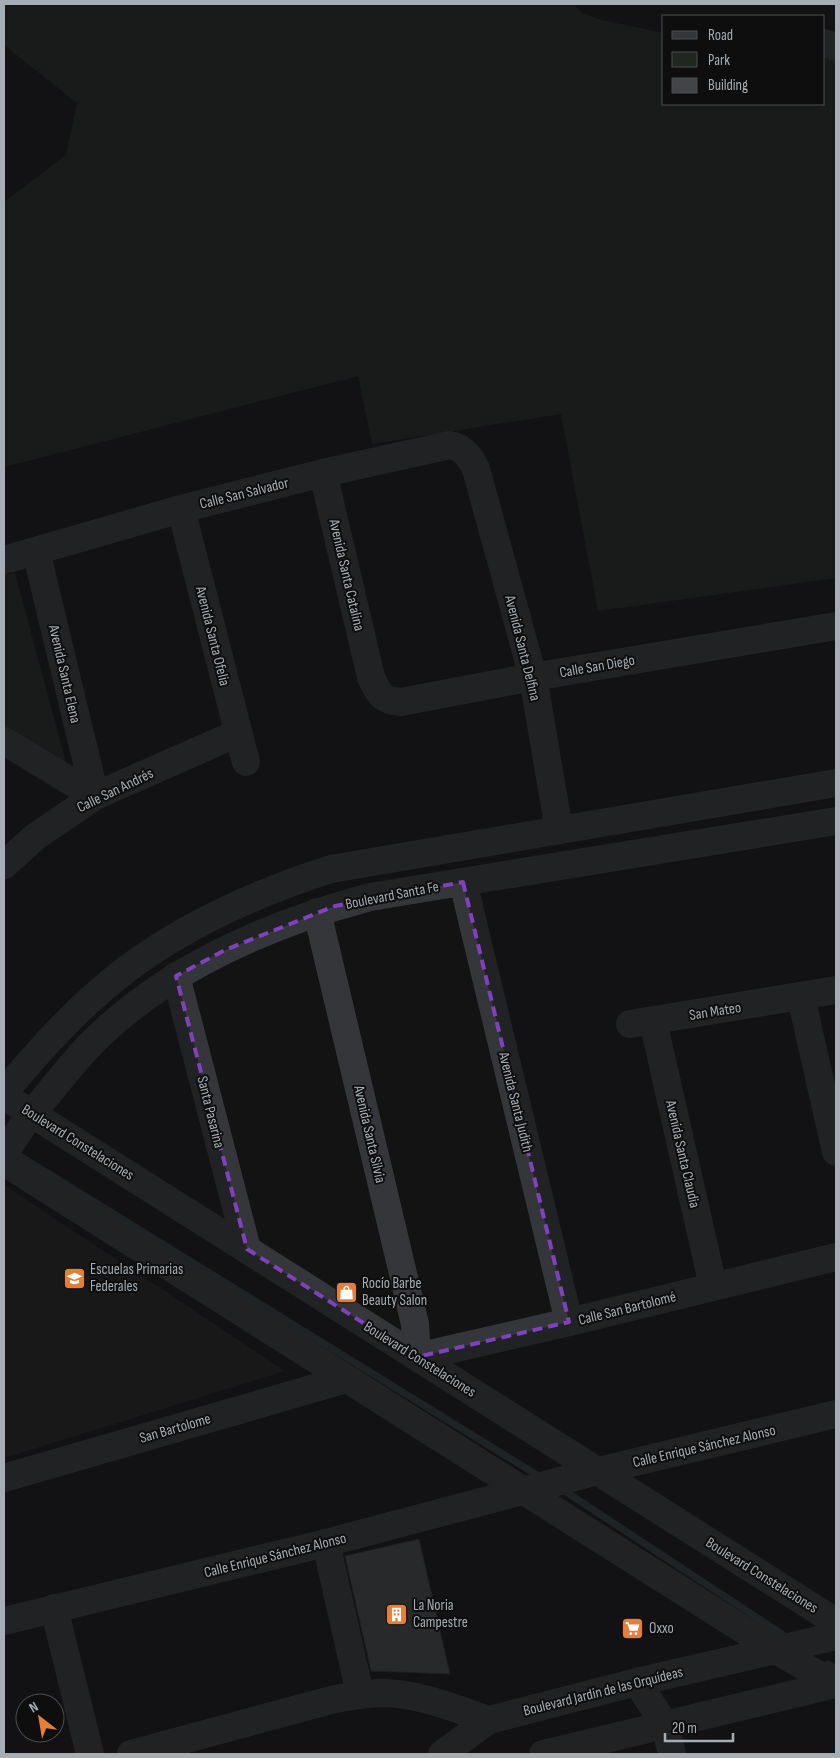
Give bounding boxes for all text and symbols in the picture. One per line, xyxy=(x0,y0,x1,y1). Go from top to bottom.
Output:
legend xyxy=(662,15,825,105)
text: Road xyxy=(708,26,733,45)
text: Park xyxy=(708,51,730,70)
text: Building xyxy=(708,76,748,95)
street label: Calle San Salvador xyxy=(198,473,291,514)
street label: Avenida Santa Catalina xyxy=(324,516,369,633)
street label: Avenida Santa Ofelia xyxy=(191,583,234,688)
street label: Avenida Santa Delfina xyxy=(500,592,545,703)
street label: Avenida Santa Elena xyxy=(44,622,85,725)
street label: Calle San Diego xyxy=(558,651,636,682)
street label: Calle San Andrés xyxy=(74,764,157,817)
street label: Boulevard Santa Fe xyxy=(344,877,440,914)
street label: San Mateo xyxy=(688,998,742,1025)
street label: Avenida Santa Judith xyxy=(494,1049,537,1154)
street label: Santa Pasarina xyxy=(192,1074,229,1150)
street label: Avenida Santa Silvia xyxy=(349,1083,390,1185)
street label: Avenida Santa Claudia xyxy=(661,1097,704,1210)
street label: Boulevard Constelaciones xyxy=(18,1100,137,1185)
place label: Escuelas Primarias Federales xyxy=(90,1260,183,1296)
school or university icon: Escuelas Primarias Federales xyxy=(62,1266,86,1290)
place label: Rocío Barbe Beauty Salon xyxy=(362,1274,427,1310)
shop icon: Rocío Barbe Beauty Salon xyxy=(334,1280,358,1304)
street label: Calle San Bartolomé xyxy=(576,1287,678,1330)
street label: Boulevard Constelaciones xyxy=(360,1317,479,1402)
street label: San Bartolome xyxy=(137,1409,213,1448)
street label: Calle Enrique Sánchez Alonso xyxy=(631,1421,777,1472)
street label: Calle Enrique Sánchez Alonso xyxy=(202,1529,348,1582)
street label: Boulevard Constelaciones xyxy=(702,1533,821,1618)
place label: La Noria Campestre xyxy=(413,1596,468,1632)
building icon: La Noria Campestre xyxy=(385,1602,409,1626)
supermarket icon: Oxxo xyxy=(621,1616,645,1640)
place label: Oxxo xyxy=(649,1619,674,1638)
street label: Boulevard Jardín de las Orquídeas xyxy=(521,1662,685,1721)
north arrow xyxy=(15,1693,65,1743)
text: N xyxy=(26,1698,41,1716)
scale bar xyxy=(665,1710,732,1742)
text: 20 m xyxy=(672,1719,697,1738)

